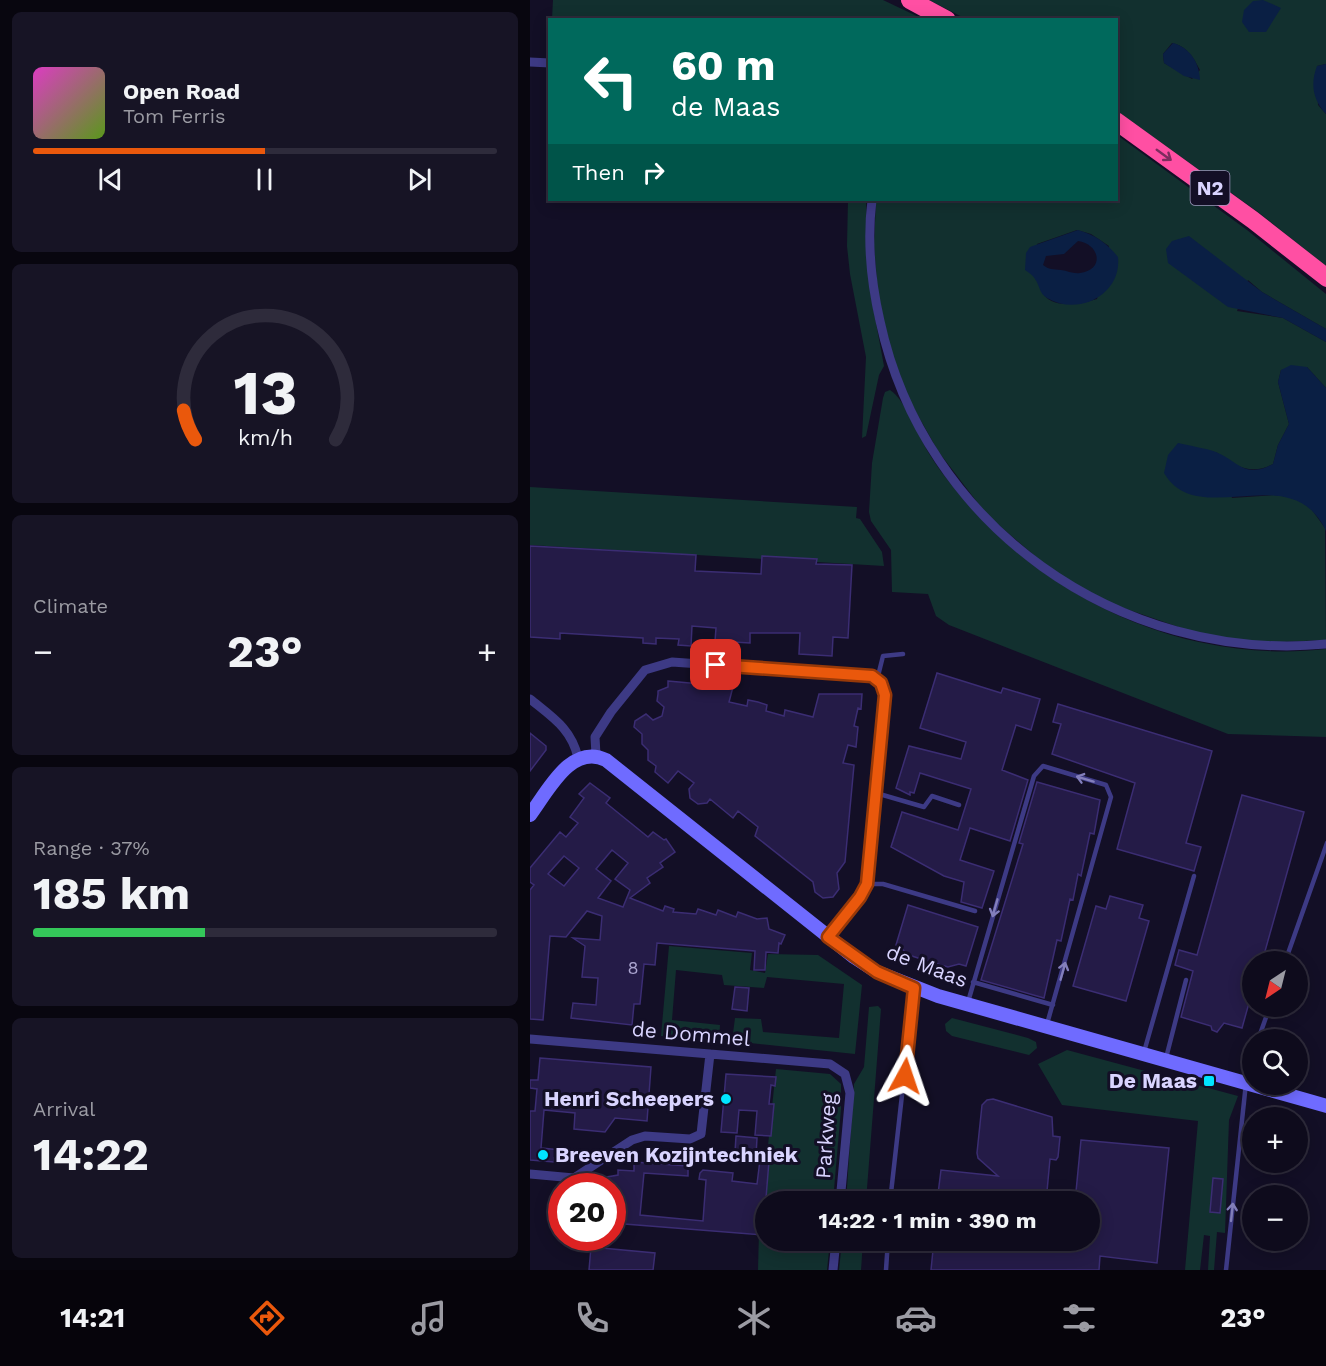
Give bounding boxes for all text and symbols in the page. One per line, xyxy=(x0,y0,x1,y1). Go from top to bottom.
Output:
text: 60 m xyxy=(671,41,775,90)
icon: left xyxy=(572,42,650,120)
text: Open Road xyxy=(123,79,240,104)
text: de Maas xyxy=(671,91,780,123)
text: Tom Ferris xyxy=(123,104,226,128)
one-way arrow xyxy=(1156,149,1172,161)
icon: right xyxy=(637,156,670,189)
text: Then xyxy=(572,160,625,185)
icon: previous xyxy=(94,163,127,196)
icon: pause xyxy=(248,163,281,196)
icon: next xyxy=(403,163,436,196)
road number: N2 xyxy=(1190,171,1230,205)
text: 13 xyxy=(233,357,297,430)
text: km/h xyxy=(237,426,293,451)
text: Climate xyxy=(33,594,108,618)
text: 23° xyxy=(227,625,303,678)
text: − xyxy=(33,632,53,671)
text: + xyxy=(477,632,497,671)
pin xyxy=(690,639,741,690)
icon: arrive xyxy=(699,648,732,681)
one-way arrow xyxy=(1076,773,1095,784)
text: Range · 37% xyxy=(33,836,150,860)
text: 185 km xyxy=(33,867,190,920)
one-way arrow xyxy=(989,898,1000,917)
street label: de Maas xyxy=(883,939,971,992)
north arrow xyxy=(1242,951,1308,1017)
map controls xyxy=(1242,951,1308,1251)
house number: 8 xyxy=(627,957,639,978)
one-way arrow xyxy=(1057,961,1069,980)
street label: de Dommel xyxy=(631,1016,752,1051)
button: search xyxy=(1242,1029,1308,1095)
position arrow xyxy=(873,1044,937,1108)
place label: De Maas xyxy=(1109,1068,1197,1093)
marker: De Maas xyxy=(1202,1074,1216,1088)
place label: Henri Scheepers xyxy=(544,1086,714,1111)
marker: Henri Scheepers xyxy=(719,1092,733,1106)
street label: Parkweg xyxy=(810,1092,841,1180)
text: Arrival xyxy=(33,1097,95,1121)
button: + xyxy=(1242,1107,1308,1173)
text: 14:22 xyxy=(33,1128,149,1181)
place label: Breeven Kozijntechniek xyxy=(555,1142,799,1167)
marker: Breeven Kozijntechniek xyxy=(536,1148,550,1162)
speed limit sign: 20 xyxy=(548,1173,626,1251)
button: − xyxy=(1242,1185,1308,1251)
one-way arrow xyxy=(1227,1202,1238,1222)
text: 14:22 · 1 min · 390 m xyxy=(819,1208,1036,1233)
icon: directions xyxy=(246,1297,288,1339)
icon: music xyxy=(408,1297,450,1339)
icon: phone xyxy=(571,1297,613,1339)
icon: climate xyxy=(733,1297,775,1339)
icon: car xyxy=(895,1297,937,1339)
icon: filters xyxy=(1058,1297,1100,1339)
text: 14:21 xyxy=(60,1302,125,1334)
text: 23° xyxy=(1220,1302,1266,1334)

